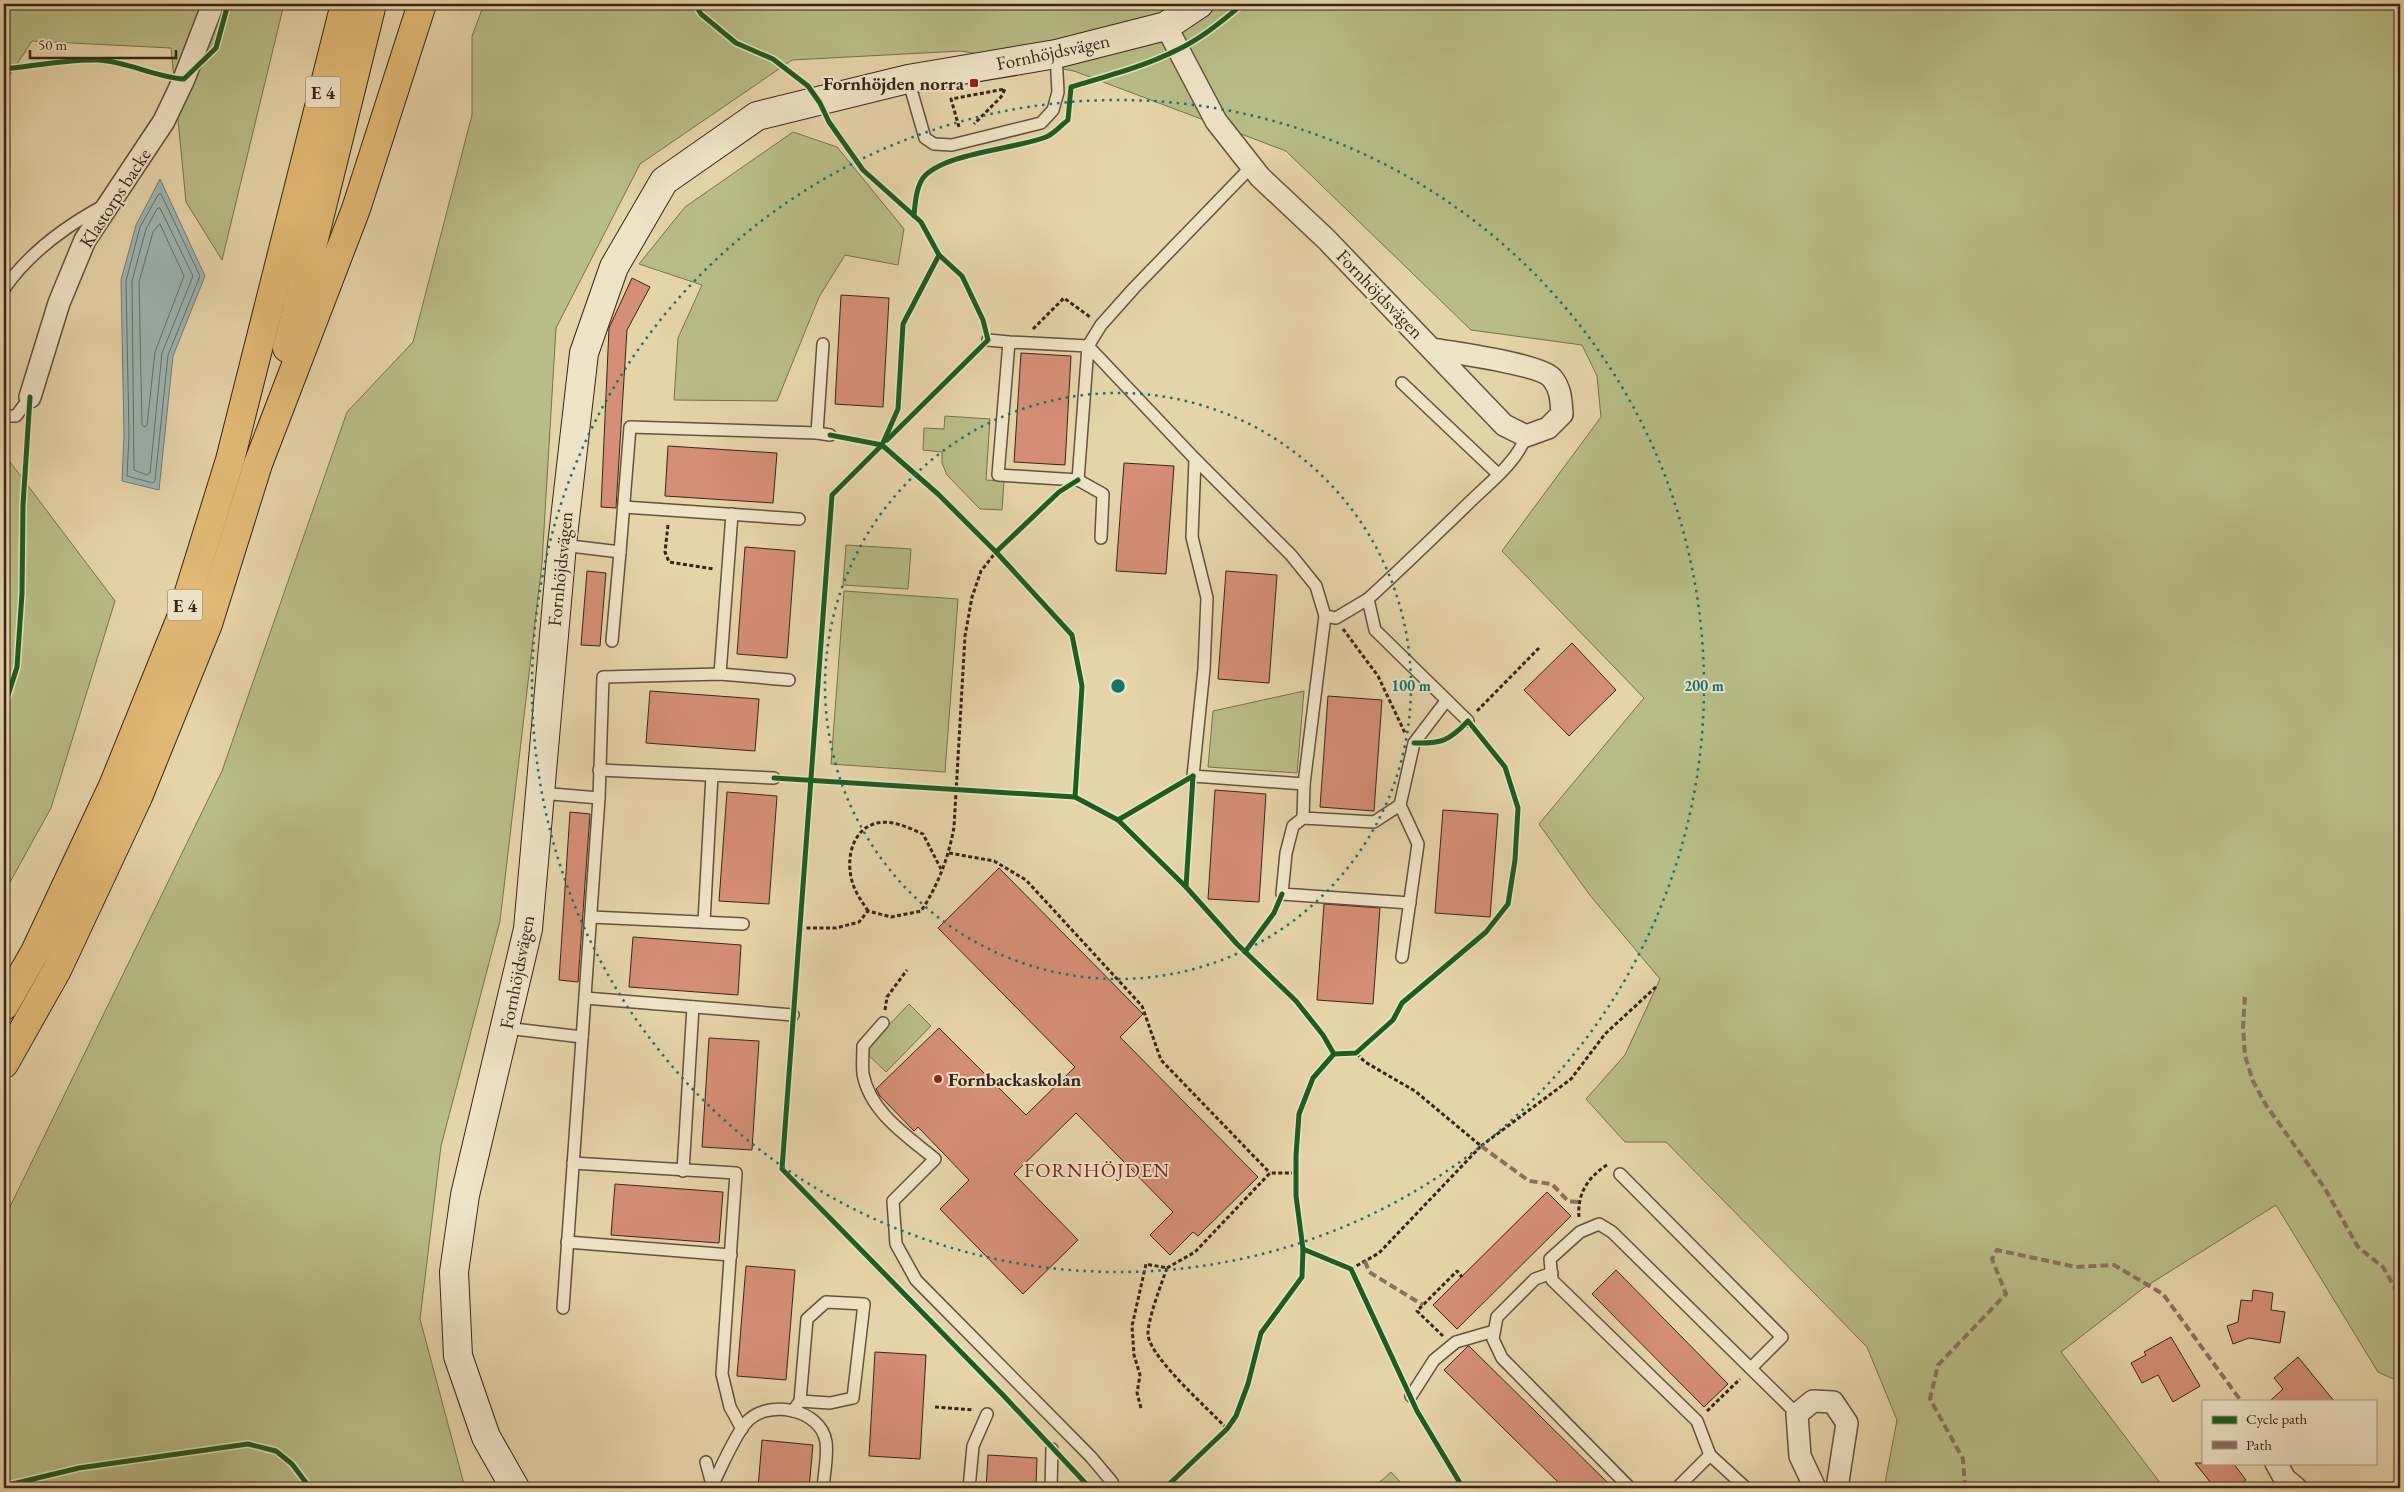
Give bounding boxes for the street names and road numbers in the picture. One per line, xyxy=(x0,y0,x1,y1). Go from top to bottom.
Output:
street label: Fornhöjdsvägen xyxy=(994,28,1112,76)
road number: E 4 xyxy=(306,76,340,108)
street label: Klastorps backe xyxy=(74,143,156,253)
street label: Fornhöjdsvägen xyxy=(1331,244,1429,344)
street label: Fornhöjdsvägen xyxy=(542,510,578,628)
road number: E 4 xyxy=(168,590,202,620)
street label: Fornhöjdsvägen xyxy=(494,913,540,1031)

